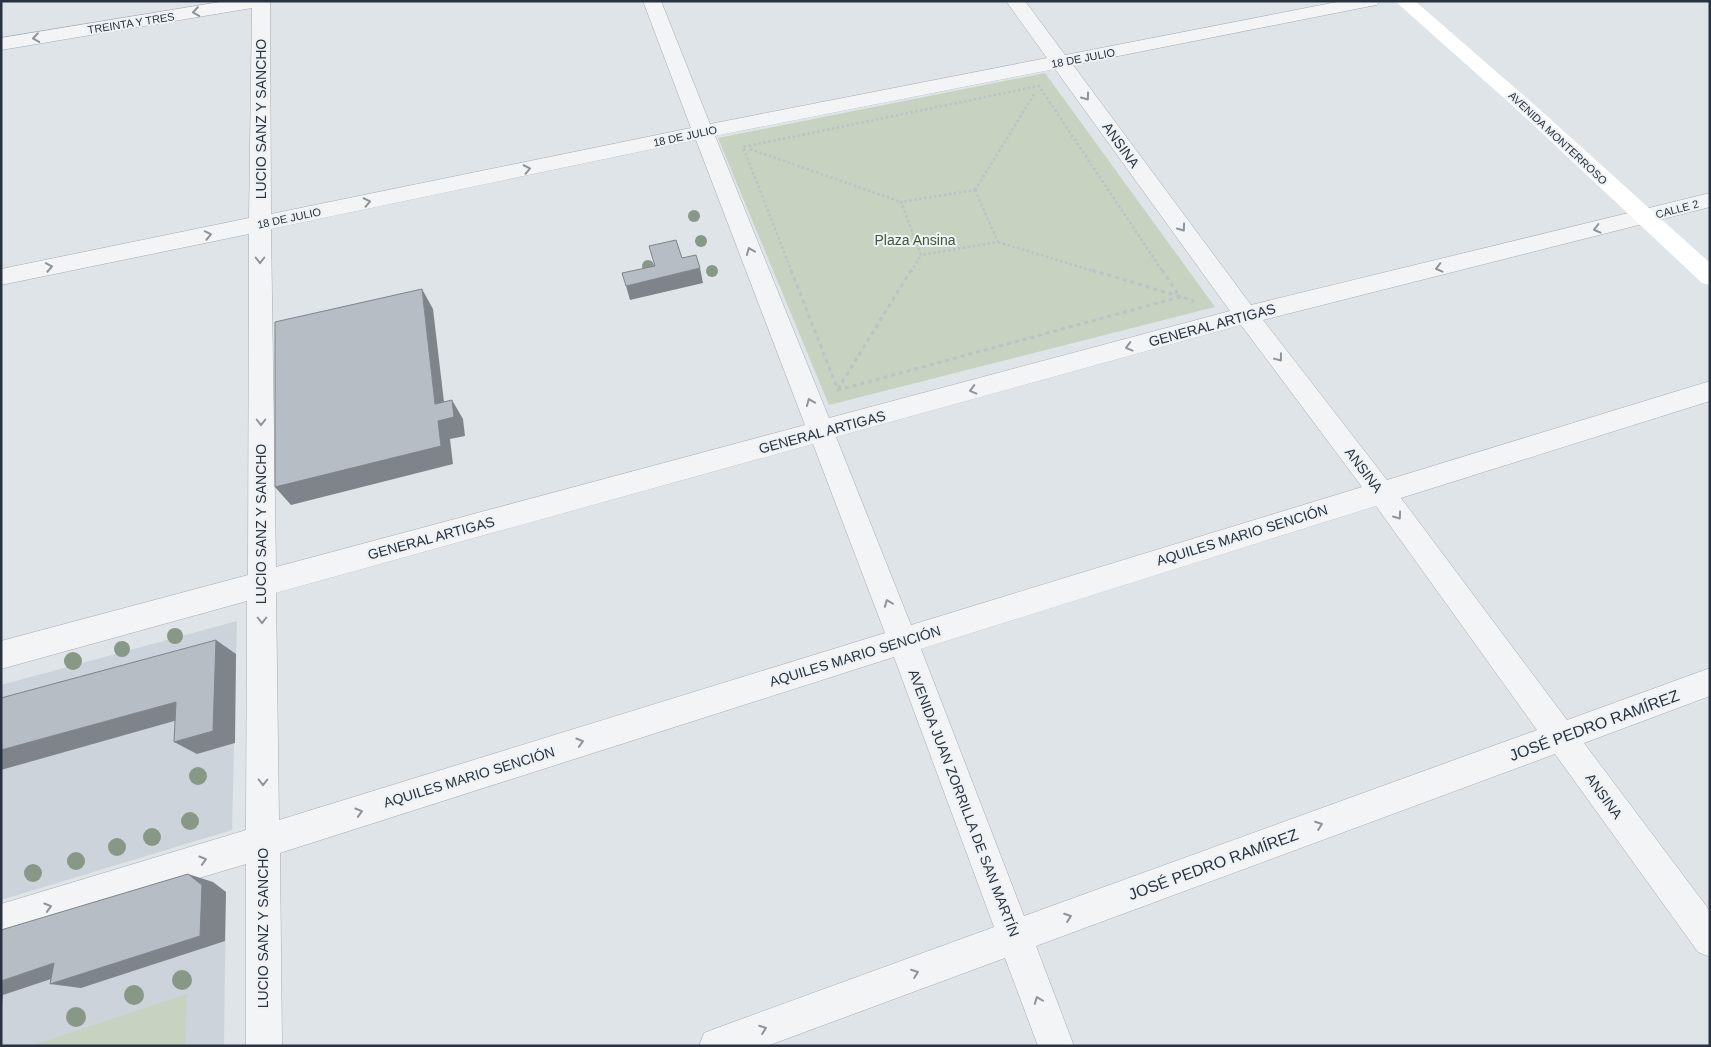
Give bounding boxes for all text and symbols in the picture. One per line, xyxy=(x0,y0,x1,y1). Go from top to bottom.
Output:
one-way arrow xyxy=(192,6,200,17)
street label: TREINTA Y TRES xyxy=(87,10,175,36)
one-way arrow xyxy=(31,33,40,43)
street label: LUCIO SANZ Y SANCHO xyxy=(253,39,269,199)
street label: 18 DE JULIO xyxy=(1050,46,1116,70)
street label: AVENIDA MONTERROSO xyxy=(1506,89,1610,187)
one-way arrow xyxy=(1080,91,1088,100)
street label: ANSINA xyxy=(1099,119,1143,171)
street label: 18 DE JULIO xyxy=(652,123,718,149)
one-way arrow xyxy=(522,164,531,175)
one-way arrow xyxy=(363,197,372,208)
street label: CALLE 2 xyxy=(1654,198,1700,220)
street label: 18 DE JULIO xyxy=(256,205,322,231)
one-way arrow xyxy=(1176,222,1185,232)
one-way arrow xyxy=(1593,223,1602,234)
one-way arrow xyxy=(204,230,213,240)
park label: Plaza Ansina xyxy=(875,232,956,248)
one-way arrow xyxy=(746,247,756,256)
one-way arrow xyxy=(255,256,265,264)
one-way arrow xyxy=(45,262,53,273)
one-way arrow xyxy=(1435,262,1444,273)
street label: GENERAL ARTIGAS xyxy=(1147,300,1277,350)
one-way arrow xyxy=(1126,342,1134,352)
one-way arrow xyxy=(1273,352,1282,362)
one-way arrow xyxy=(969,385,977,395)
one-way arrow xyxy=(806,399,816,407)
street label: GENERAL ARTIGAS xyxy=(757,407,887,457)
one-way arrow xyxy=(256,419,266,427)
street label: LUCIO SANZ Y SANCHO xyxy=(253,444,269,604)
street label: ANSINA xyxy=(1342,444,1386,496)
street label: AQUILES MARIO SENCIÓN xyxy=(1154,501,1330,569)
one-way arrow xyxy=(1392,510,1401,520)
street label: GENERAL ARTIGAS xyxy=(366,513,496,563)
one-way arrow xyxy=(884,599,894,607)
one-way arrow xyxy=(257,616,267,624)
street label: AQUILES MARIO SENCIÓN xyxy=(767,622,943,690)
street label: AVENIDA JUAN ZORRILLA DE SAN MARTÍN xyxy=(905,667,1023,939)
street label: JOSÉ PEDRO RAMÍREZ xyxy=(1507,686,1682,764)
one-way arrow xyxy=(576,738,584,748)
street label: AQUILES MARIO SENCIÓN xyxy=(381,743,557,811)
street label: ANSINA xyxy=(1582,770,1626,822)
one-way arrow xyxy=(258,779,268,787)
one-way arrow xyxy=(354,807,362,817)
one-way arrow xyxy=(1314,821,1323,831)
street label: JOSÉ PEDRO RAMÍREZ xyxy=(1126,825,1301,903)
street label: LUCIO SANZ Y SANCHO xyxy=(255,848,271,1008)
one-way arrow xyxy=(199,855,207,865)
one-way arrow xyxy=(43,903,52,913)
one-way arrow xyxy=(1063,913,1072,923)
one-way arrow xyxy=(911,969,919,979)
one-way arrow xyxy=(1034,996,1044,1005)
one-way arrow xyxy=(758,1025,767,1035)

